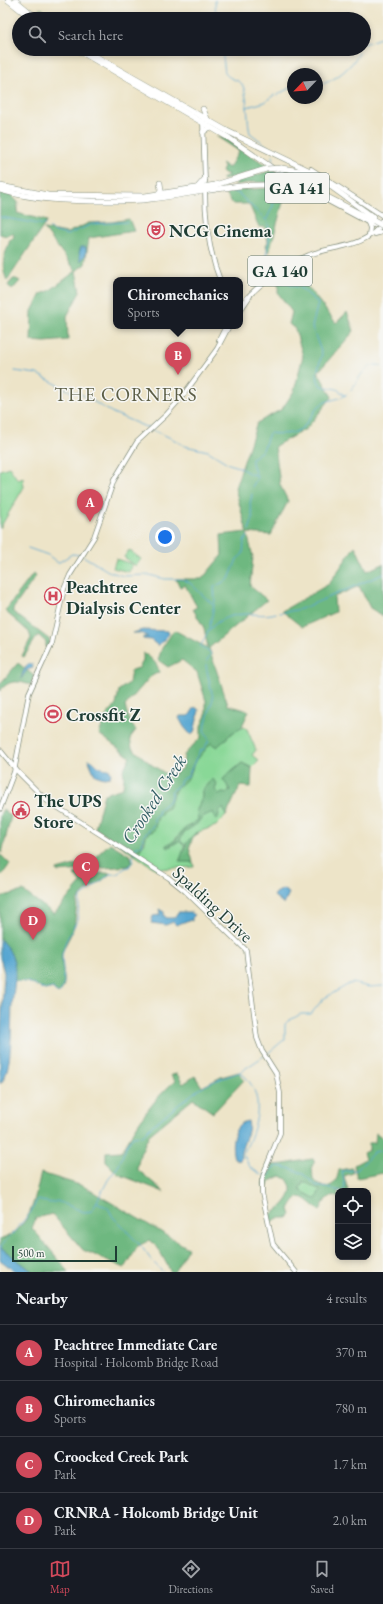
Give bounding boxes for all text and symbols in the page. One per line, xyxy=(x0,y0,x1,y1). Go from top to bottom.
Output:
search box xyxy=(12,12,371,56)
icon: search xyxy=(26,23,48,45)
text: Search here xyxy=(58,25,123,44)
north arrow xyxy=(287,68,323,104)
road number: GA 141 xyxy=(265,173,329,203)
place label: NCG Cinema xyxy=(169,219,272,242)
theatre icon: NCG Cinema xyxy=(146,220,166,240)
road number: GA 140 xyxy=(248,256,312,286)
popup xyxy=(113,277,243,329)
text: Chiromechanics xyxy=(128,285,228,304)
text: Sports xyxy=(128,304,159,321)
pin: B xyxy=(165,342,191,375)
district label: THE CORNERS xyxy=(54,382,198,407)
pin: A xyxy=(77,489,103,522)
your location xyxy=(155,527,175,547)
place label: Peachtree Dialysis Center xyxy=(66,575,181,619)
hospital icon: Peachtree Dialysis Center xyxy=(43,586,63,606)
place label: Crossfit Z xyxy=(66,703,141,726)
sports icon: Crossfit Z xyxy=(43,704,63,724)
water label: Crooked Creek xyxy=(116,749,193,849)
place label: The UPS Store xyxy=(34,789,102,833)
public building icon: The UPS Store xyxy=(11,800,31,820)
pin: C xyxy=(73,853,99,886)
street label: Spalding Drive xyxy=(168,861,258,947)
pin: D xyxy=(20,907,46,940)
map controls xyxy=(335,1188,371,1260)
button: locate xyxy=(335,1188,371,1224)
button: layers xyxy=(335,1224,371,1260)
scale bar xyxy=(12,1244,117,1263)
text: 500 m xyxy=(18,1246,45,1260)
text: Nearby xyxy=(16,1287,68,1309)
text: 4 results xyxy=(326,1290,367,1307)
text: Peachtree Immediate Care xyxy=(54,1335,217,1354)
text: A xyxy=(24,1344,34,1361)
text: 370 m xyxy=(336,1344,367,1361)
text: Hospital · Holcomb Bridge Road xyxy=(54,1354,218,1371)
text: Chiromechanics xyxy=(54,1391,155,1410)
text: B xyxy=(25,1400,33,1417)
text: 780 m xyxy=(336,1400,367,1417)
text: Sports xyxy=(54,1410,86,1427)
text: Croocked Creek Park xyxy=(54,1447,188,1466)
text: C xyxy=(24,1456,34,1473)
text: 1.7 km xyxy=(333,1456,367,1473)
text: Park xyxy=(54,1466,76,1483)
text: CRNRA - Holcomb Bridge Unit xyxy=(54,1503,258,1522)
text: D xyxy=(24,1512,34,1529)
text: 2.0 km xyxy=(333,1512,367,1529)
text: Park xyxy=(54,1522,76,1539)
tab: Map xyxy=(49,1558,71,1596)
tab: Directions xyxy=(169,1558,213,1596)
tab: Saved xyxy=(311,1558,334,1596)

